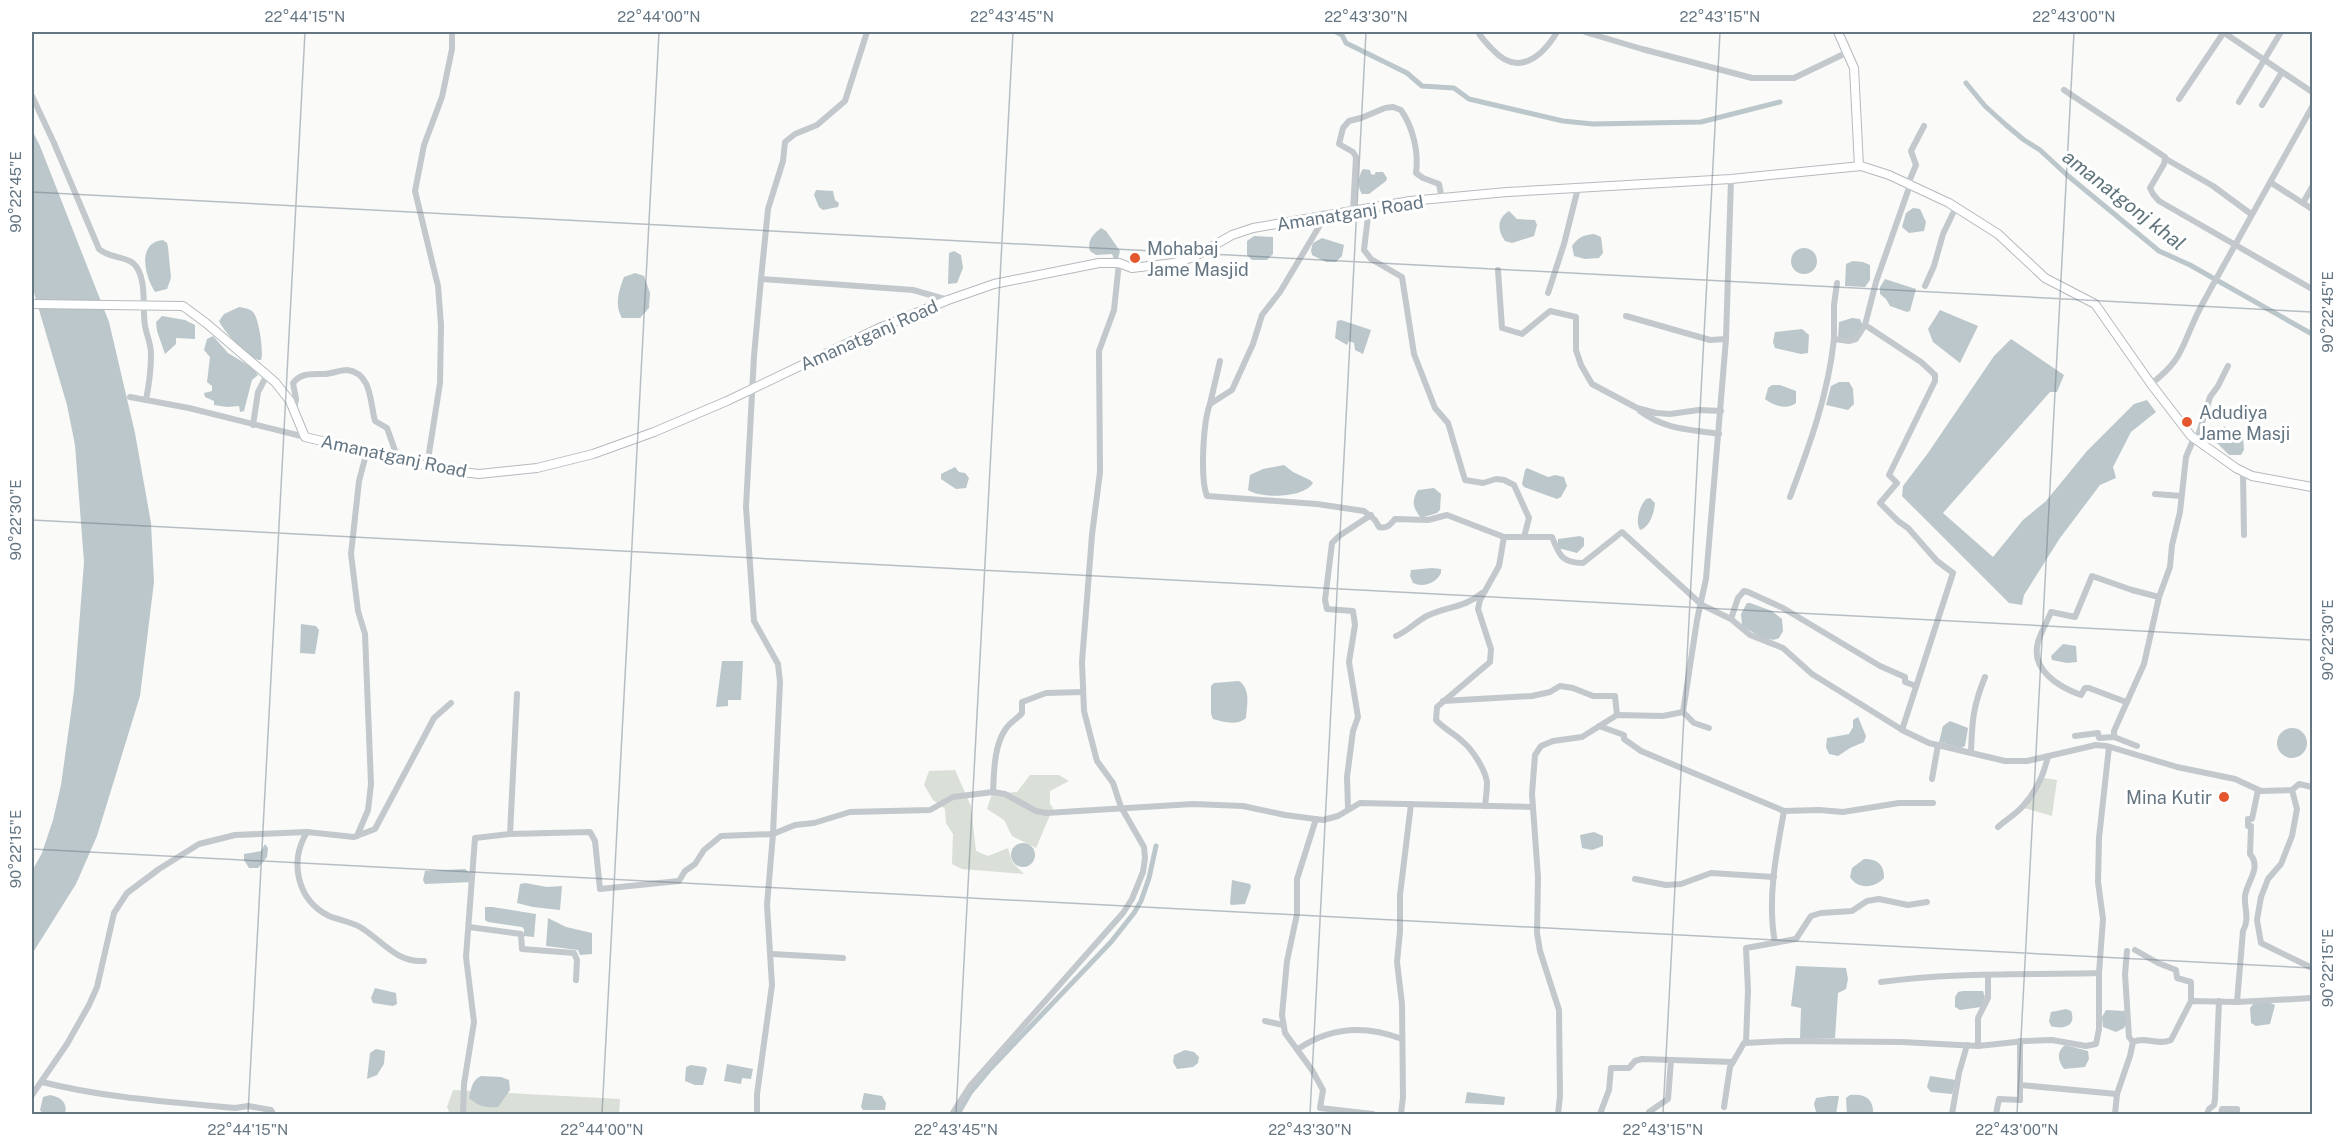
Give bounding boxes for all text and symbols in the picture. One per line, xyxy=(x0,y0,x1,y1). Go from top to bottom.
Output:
text: 22°44'15"N xyxy=(265,8,345,25)
text: 22°44'00"N xyxy=(617,8,701,25)
text: 22°43'45"N xyxy=(970,8,1054,25)
text: 22°43'30"N xyxy=(1324,8,1408,25)
text: 22°43'15"N xyxy=(1680,8,1760,25)
text: 22°43'00"N xyxy=(2032,8,2116,25)
water label: amanatgonj khal xyxy=(2058,145,2190,255)
text: 90°22'45"E xyxy=(7,151,24,233)
street label: Amanatganj Road xyxy=(1275,191,1425,235)
place label: Mohabaj Jame Masjid xyxy=(1147,238,1249,280)
marker: Mohabaj Jame Masjid xyxy=(1128,251,1142,265)
text: 90°22'45"E xyxy=(2319,271,2336,353)
street label: Amanatganj Road xyxy=(797,295,941,375)
place label: Adudiya Jame Masji xyxy=(2199,402,2290,444)
marker: Adudiya Jame Masji xyxy=(2180,415,2194,429)
street label: Amanatganj Road xyxy=(319,430,469,482)
text: 90°22'30"E xyxy=(7,479,24,561)
text: 90°22'30"E xyxy=(2319,599,2336,681)
place label: Mina Kutir xyxy=(2126,787,2212,808)
marker: Mina Kutir xyxy=(2217,790,2231,804)
text: 90°22'15"E xyxy=(7,810,24,888)
text: 90°22'15"E xyxy=(2319,929,2336,1007)
text: 22°44'15"N xyxy=(208,1121,288,1138)
text: 22°44'00"N xyxy=(560,1121,644,1138)
text: 22°43'45"N xyxy=(914,1121,998,1138)
text: 22°43'30"N xyxy=(1268,1121,1352,1138)
text: 22°43'15"N xyxy=(1623,1121,1703,1138)
text: 22°43'00"N xyxy=(1975,1121,2059,1138)

